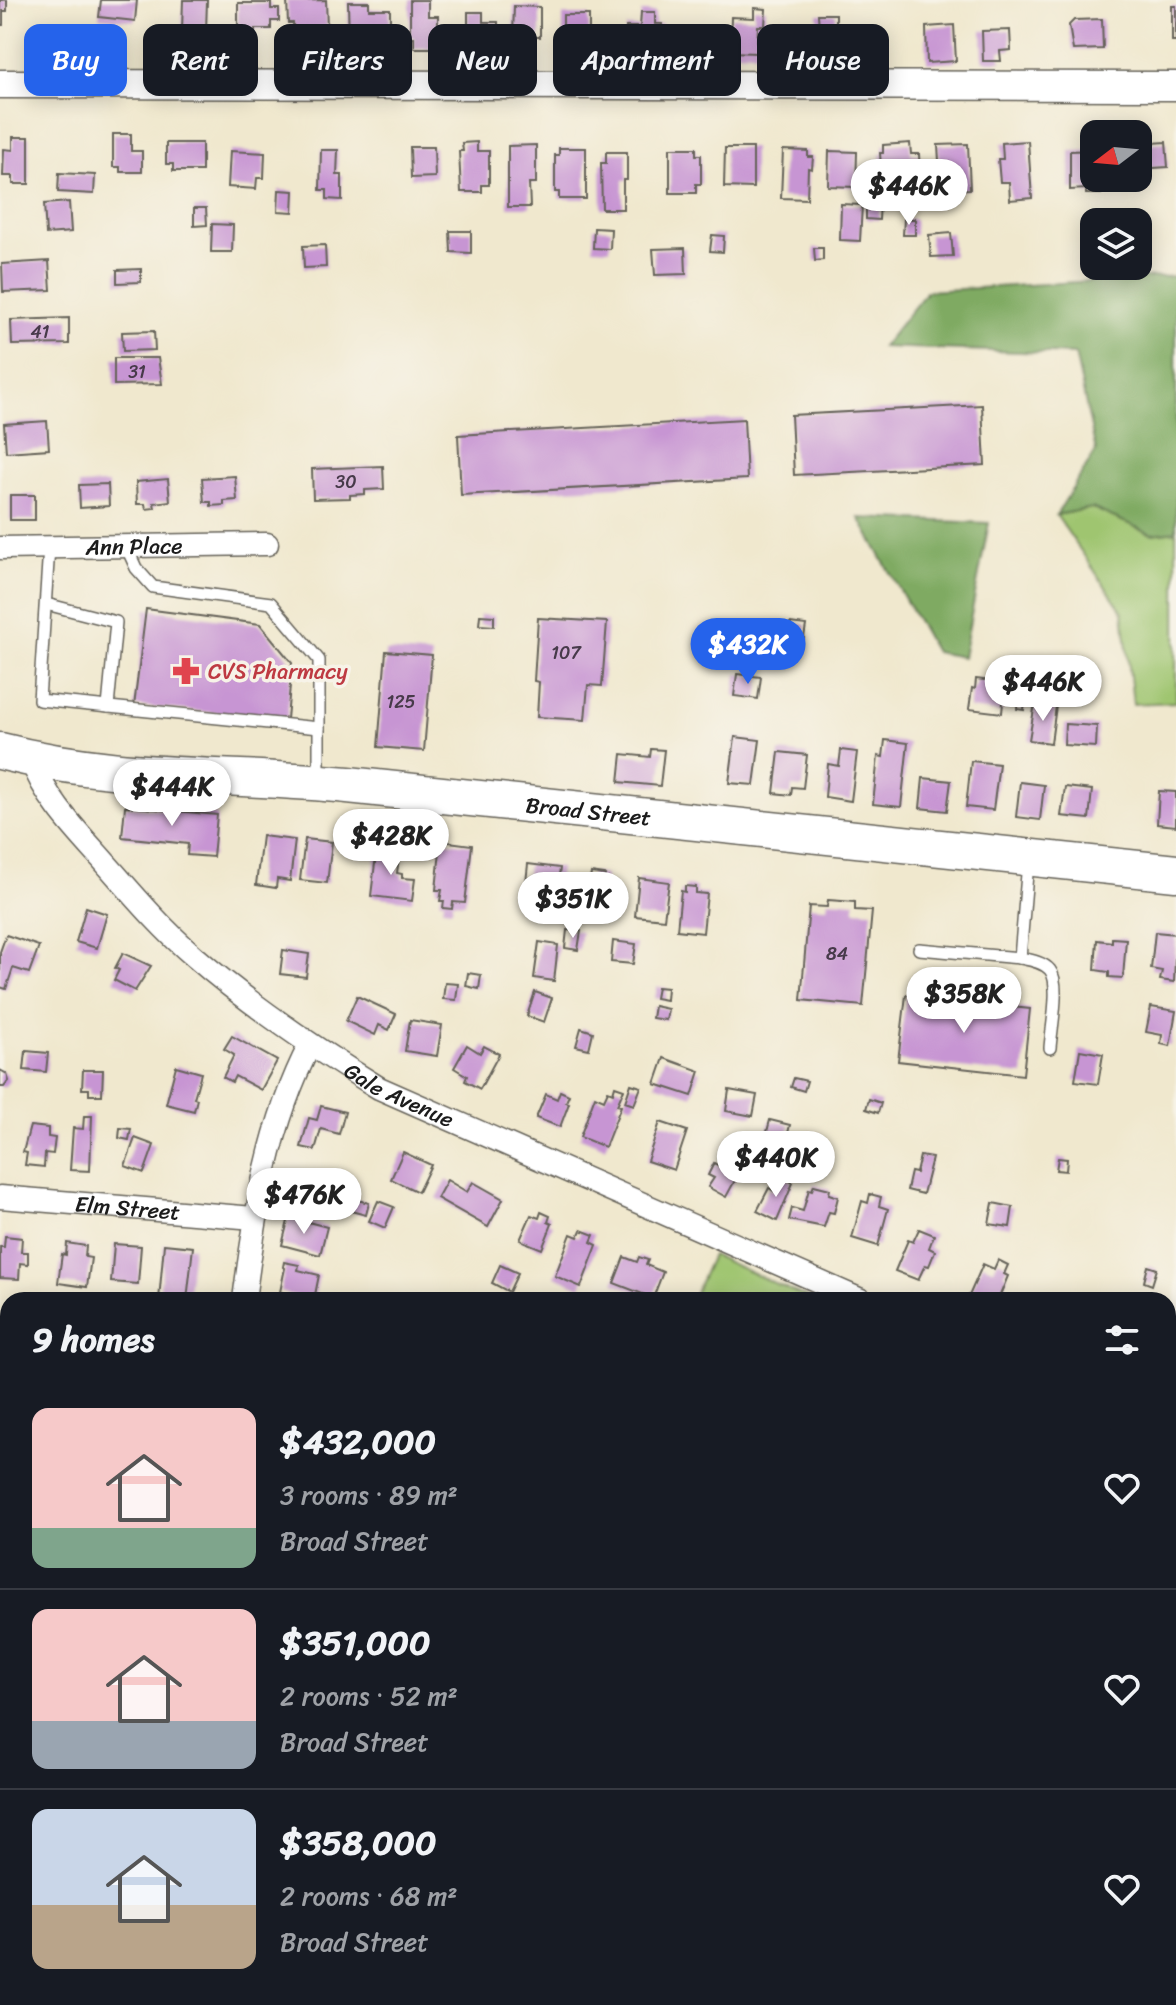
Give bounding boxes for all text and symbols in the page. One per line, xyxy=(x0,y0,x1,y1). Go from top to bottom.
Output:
chip: Buy xyxy=(24,24,127,96)
chip: Rent xyxy=(143,24,258,96)
chip: Filters xyxy=(274,24,412,96)
chip: New xyxy=(428,24,537,96)
chip: Apartment xyxy=(553,24,741,96)
chip: House xyxy=(757,24,889,96)
north arrow xyxy=(1080,120,1152,192)
map controls xyxy=(1080,120,1152,280)
pin: $446K xyxy=(853,159,965,227)
text: $446K xyxy=(869,162,949,208)
button: layers xyxy=(1080,208,1152,280)
house number: 41 xyxy=(31,316,50,348)
house number: 31 xyxy=(128,356,146,388)
house number: 30 xyxy=(335,466,357,498)
street label: Ann Place xyxy=(84,526,183,567)
pin: $432K xyxy=(692,618,804,686)
text: $432K xyxy=(709,621,787,667)
house number: 107 xyxy=(551,637,582,669)
place label: CVS Pharmacy xyxy=(208,652,348,691)
pin: $446K xyxy=(987,655,1099,723)
pharmacy icon: CVS Pharmacy xyxy=(171,656,201,686)
text: $446K xyxy=(1003,658,1083,704)
house number: 125 xyxy=(386,686,416,718)
pin: $444K xyxy=(116,760,228,828)
text: $444K xyxy=(131,763,213,809)
street label: Broad Street xyxy=(524,785,653,838)
pin: $428K xyxy=(335,809,447,877)
text: $428K xyxy=(351,812,431,858)
pin: $351K xyxy=(517,872,629,940)
text: $351K xyxy=(536,875,610,921)
house number: 84 xyxy=(826,938,848,970)
pin: $358K xyxy=(908,967,1020,1035)
text: $358K xyxy=(924,970,1004,1016)
street label: Gale Avenue xyxy=(336,1052,460,1139)
pin: $440K xyxy=(720,1131,832,1199)
text: $440K xyxy=(735,1134,817,1180)
pin: $476K xyxy=(248,1168,360,1236)
text: $476K xyxy=(264,1171,344,1217)
street label: Elm Street xyxy=(74,1184,182,1232)
text: 9 homes xyxy=(32,1310,154,1370)
icon: filters xyxy=(1100,1318,1144,1362)
text: $432,000 xyxy=(280,1412,436,1472)
icon: home xyxy=(96,1440,192,1536)
icon: heart xyxy=(1100,1466,1144,1510)
text: 3 rooms · 89 m² xyxy=(280,1472,458,1518)
text: Broad Street xyxy=(280,1518,429,1564)
text: $351,000 xyxy=(280,1613,431,1673)
icon: home xyxy=(96,1641,192,1737)
icon: heart xyxy=(1100,1667,1144,1711)
text: 2 rooms · 52 m² xyxy=(280,1673,458,1719)
text: Broad Street xyxy=(280,1719,429,1765)
text: $358,000 xyxy=(280,1813,436,1873)
icon: home xyxy=(96,1841,192,1937)
icon: heart xyxy=(1100,1867,1144,1911)
text: 2 rooms · 68 m² xyxy=(280,1873,457,1919)
text: Broad Street xyxy=(280,1919,429,1965)

